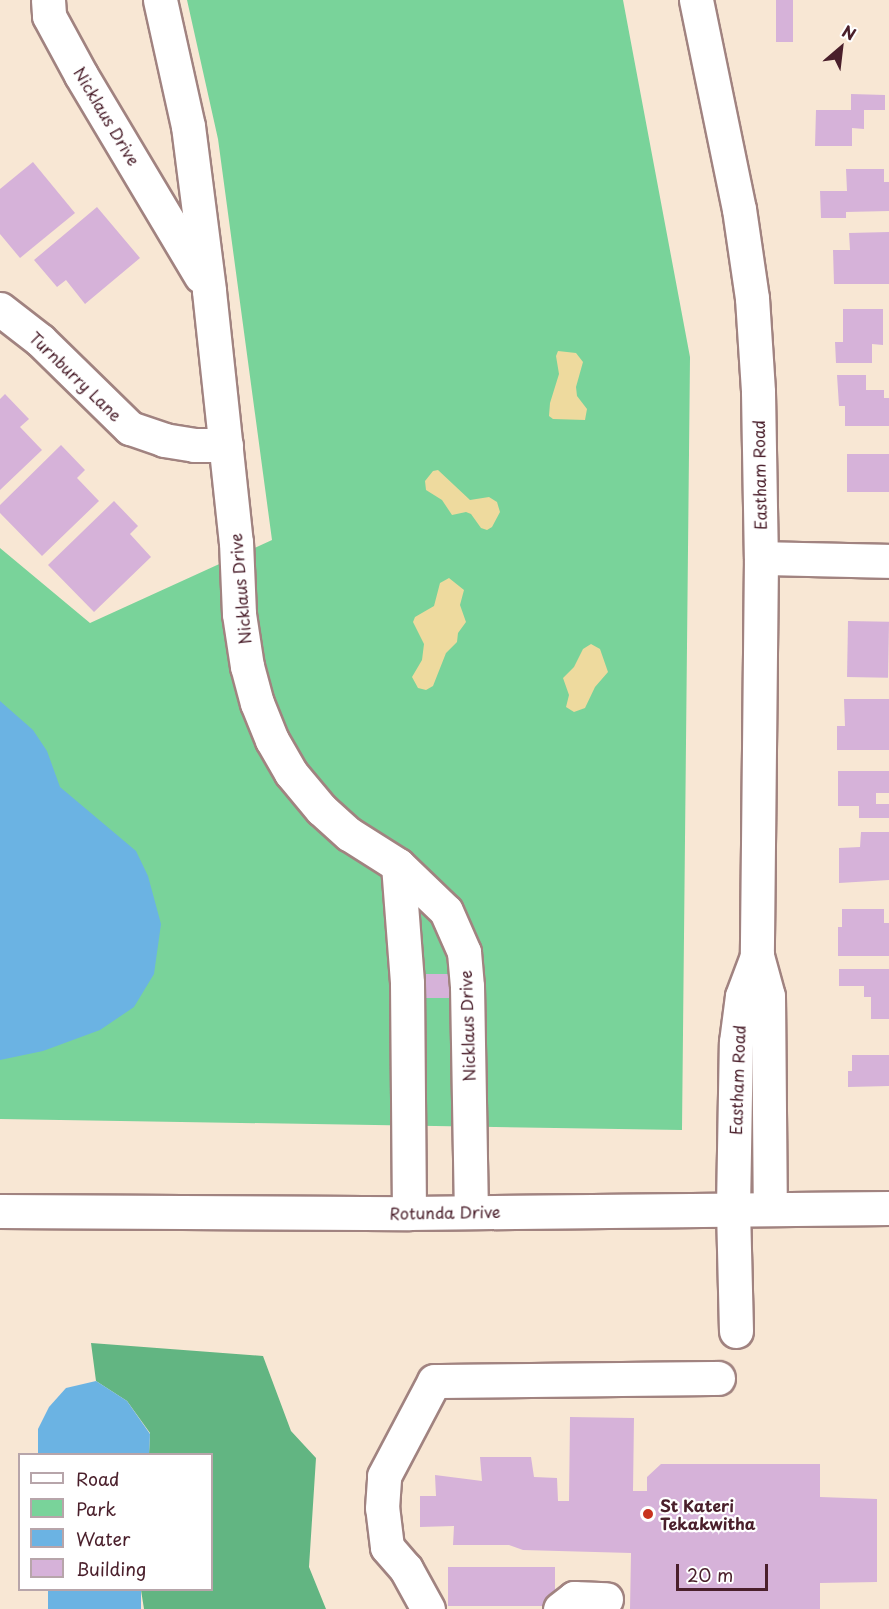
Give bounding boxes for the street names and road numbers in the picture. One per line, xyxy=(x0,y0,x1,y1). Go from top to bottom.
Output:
street label: Nicklaus Drive xyxy=(70,63,144,169)
street label: Turnburry Lane xyxy=(26,327,126,425)
street label: Eastham Road xyxy=(748,420,770,530)
street label: Nicklaus Drive xyxy=(226,532,254,646)
street label: Nicklaus Drive xyxy=(455,970,479,1082)
street label: Eastham Road xyxy=(725,1024,749,1136)
street label: Rotunda Drive xyxy=(390,1201,500,1223)

